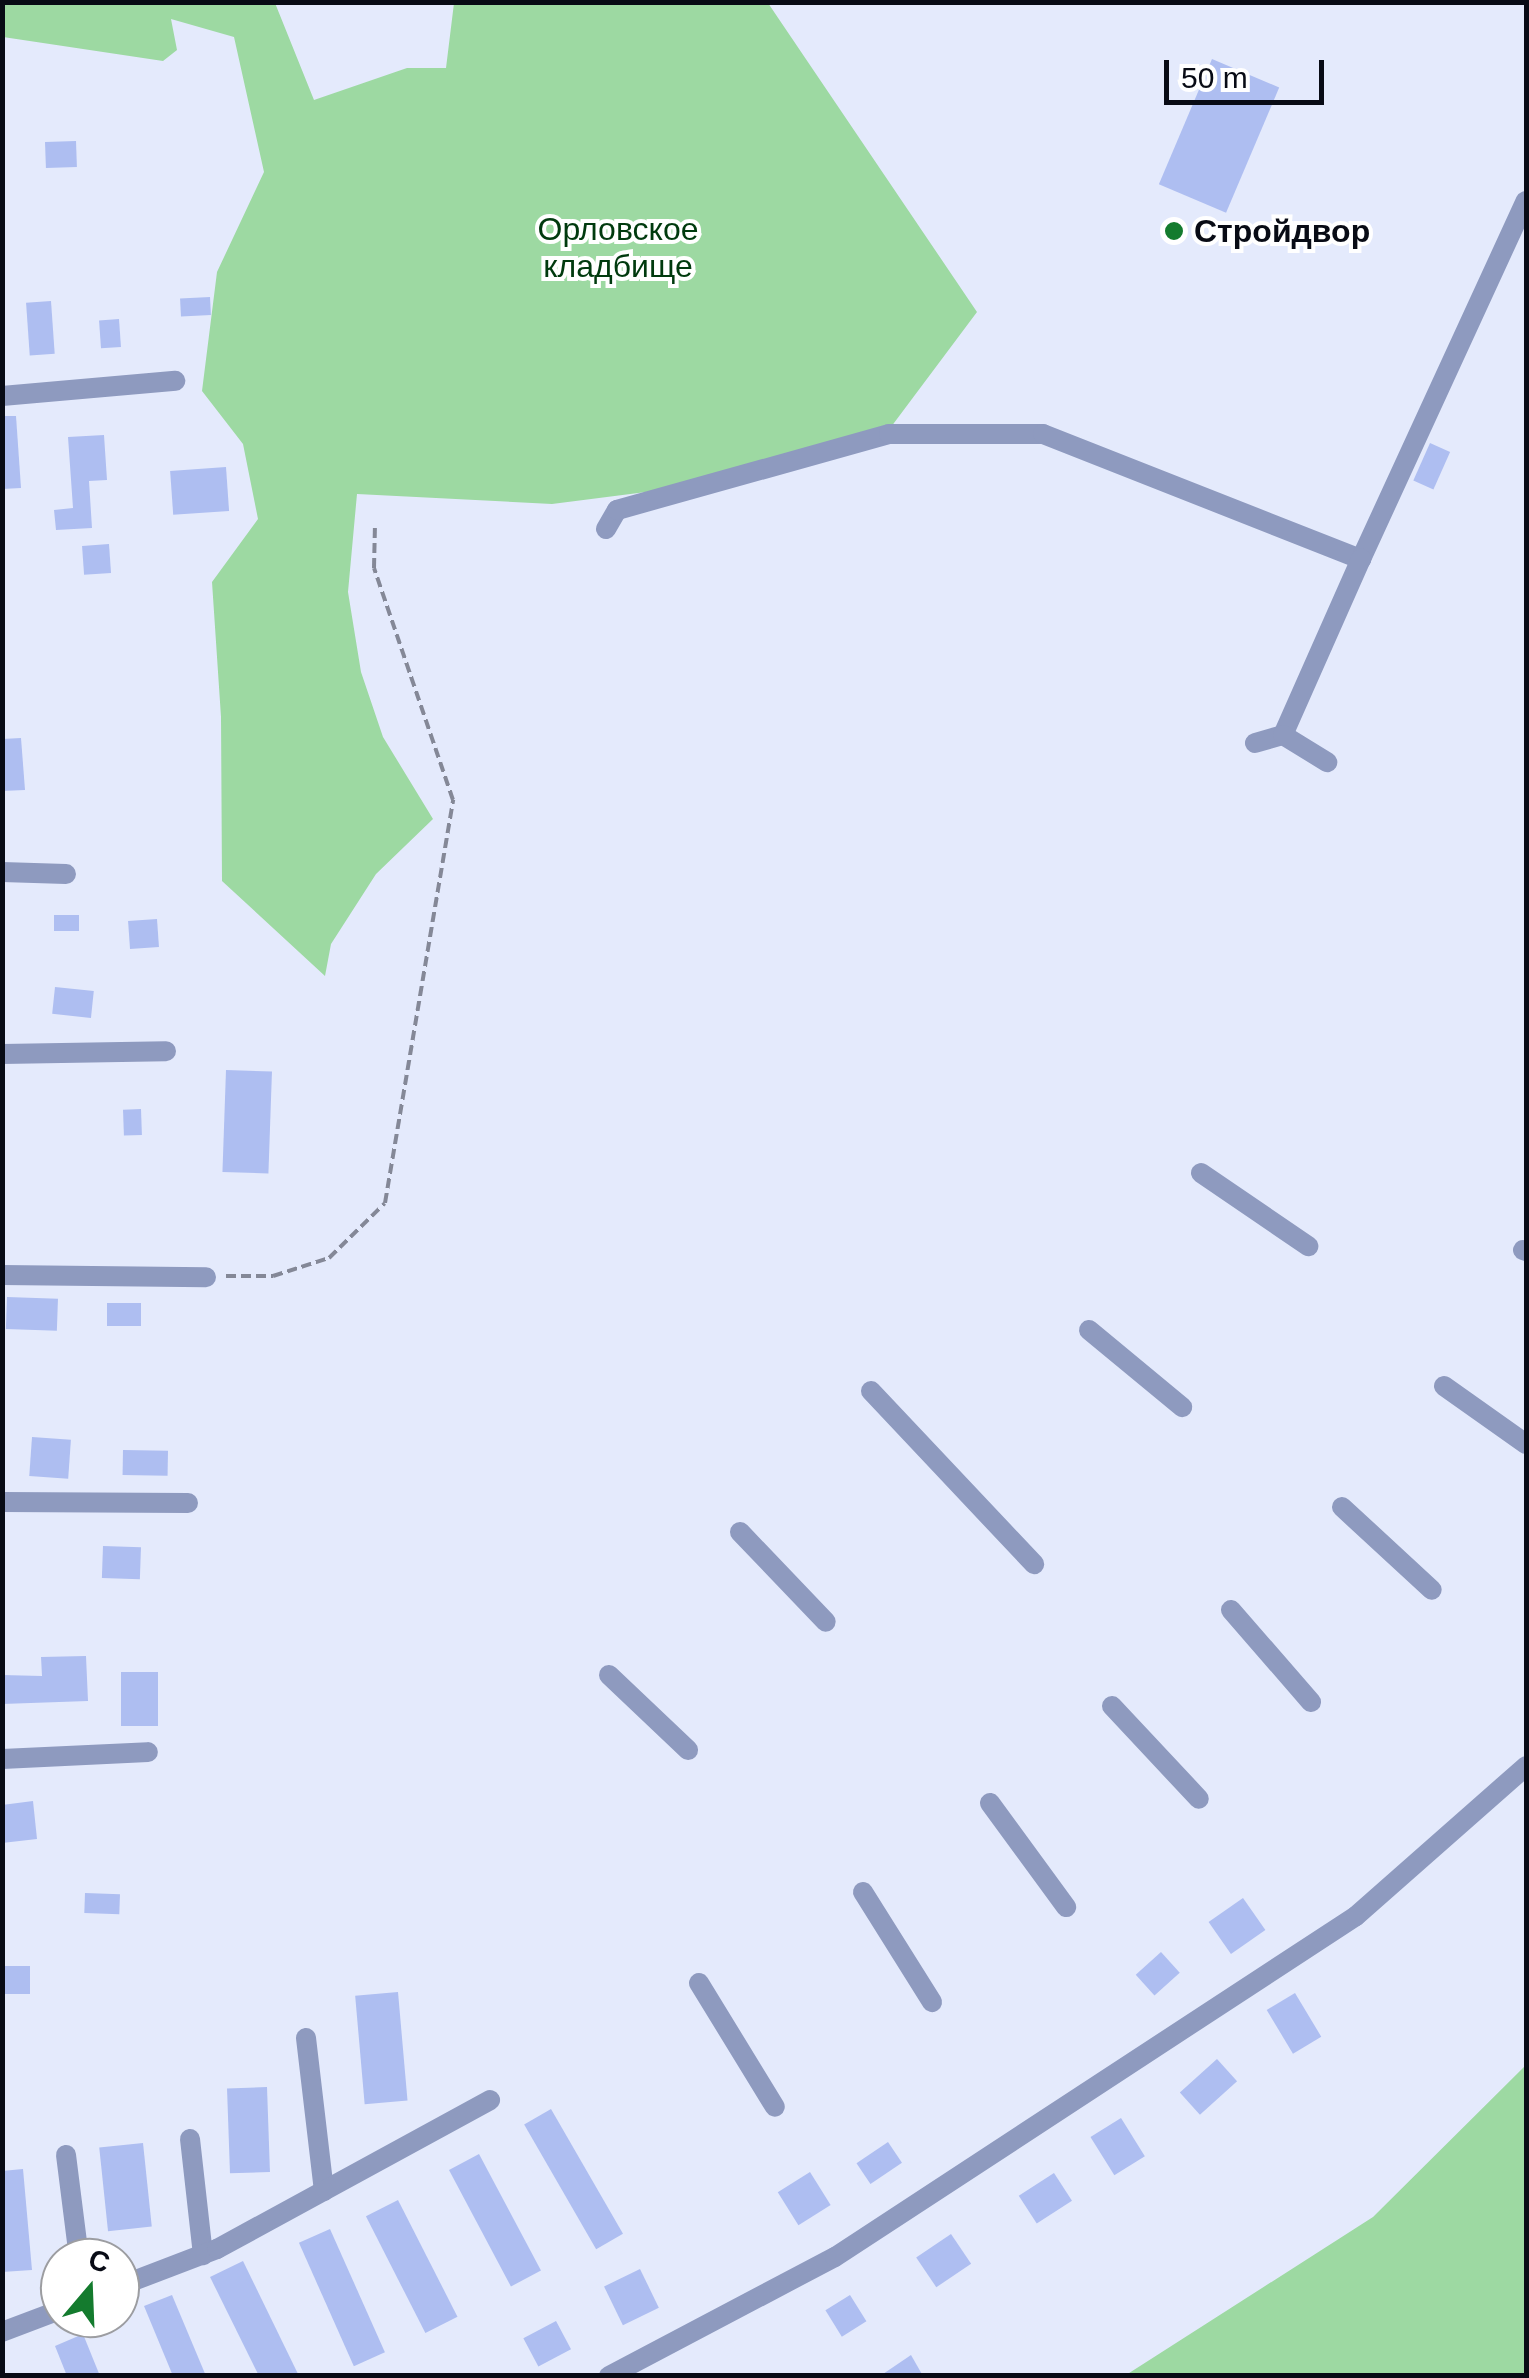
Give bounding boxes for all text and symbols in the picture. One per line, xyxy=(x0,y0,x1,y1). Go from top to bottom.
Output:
scale bar xyxy=(1169,40,1329,102)
text: 50 m xyxy=(1181,61,1248,94)
park label: Орловское кладбище xyxy=(537,211,699,286)
place label: Стройдвор xyxy=(1194,212,1370,250)
marker: Стройдвор xyxy=(1163,220,1185,242)
north arrow xyxy=(40,2238,140,2338)
text: С xyxy=(85,2243,114,2279)

